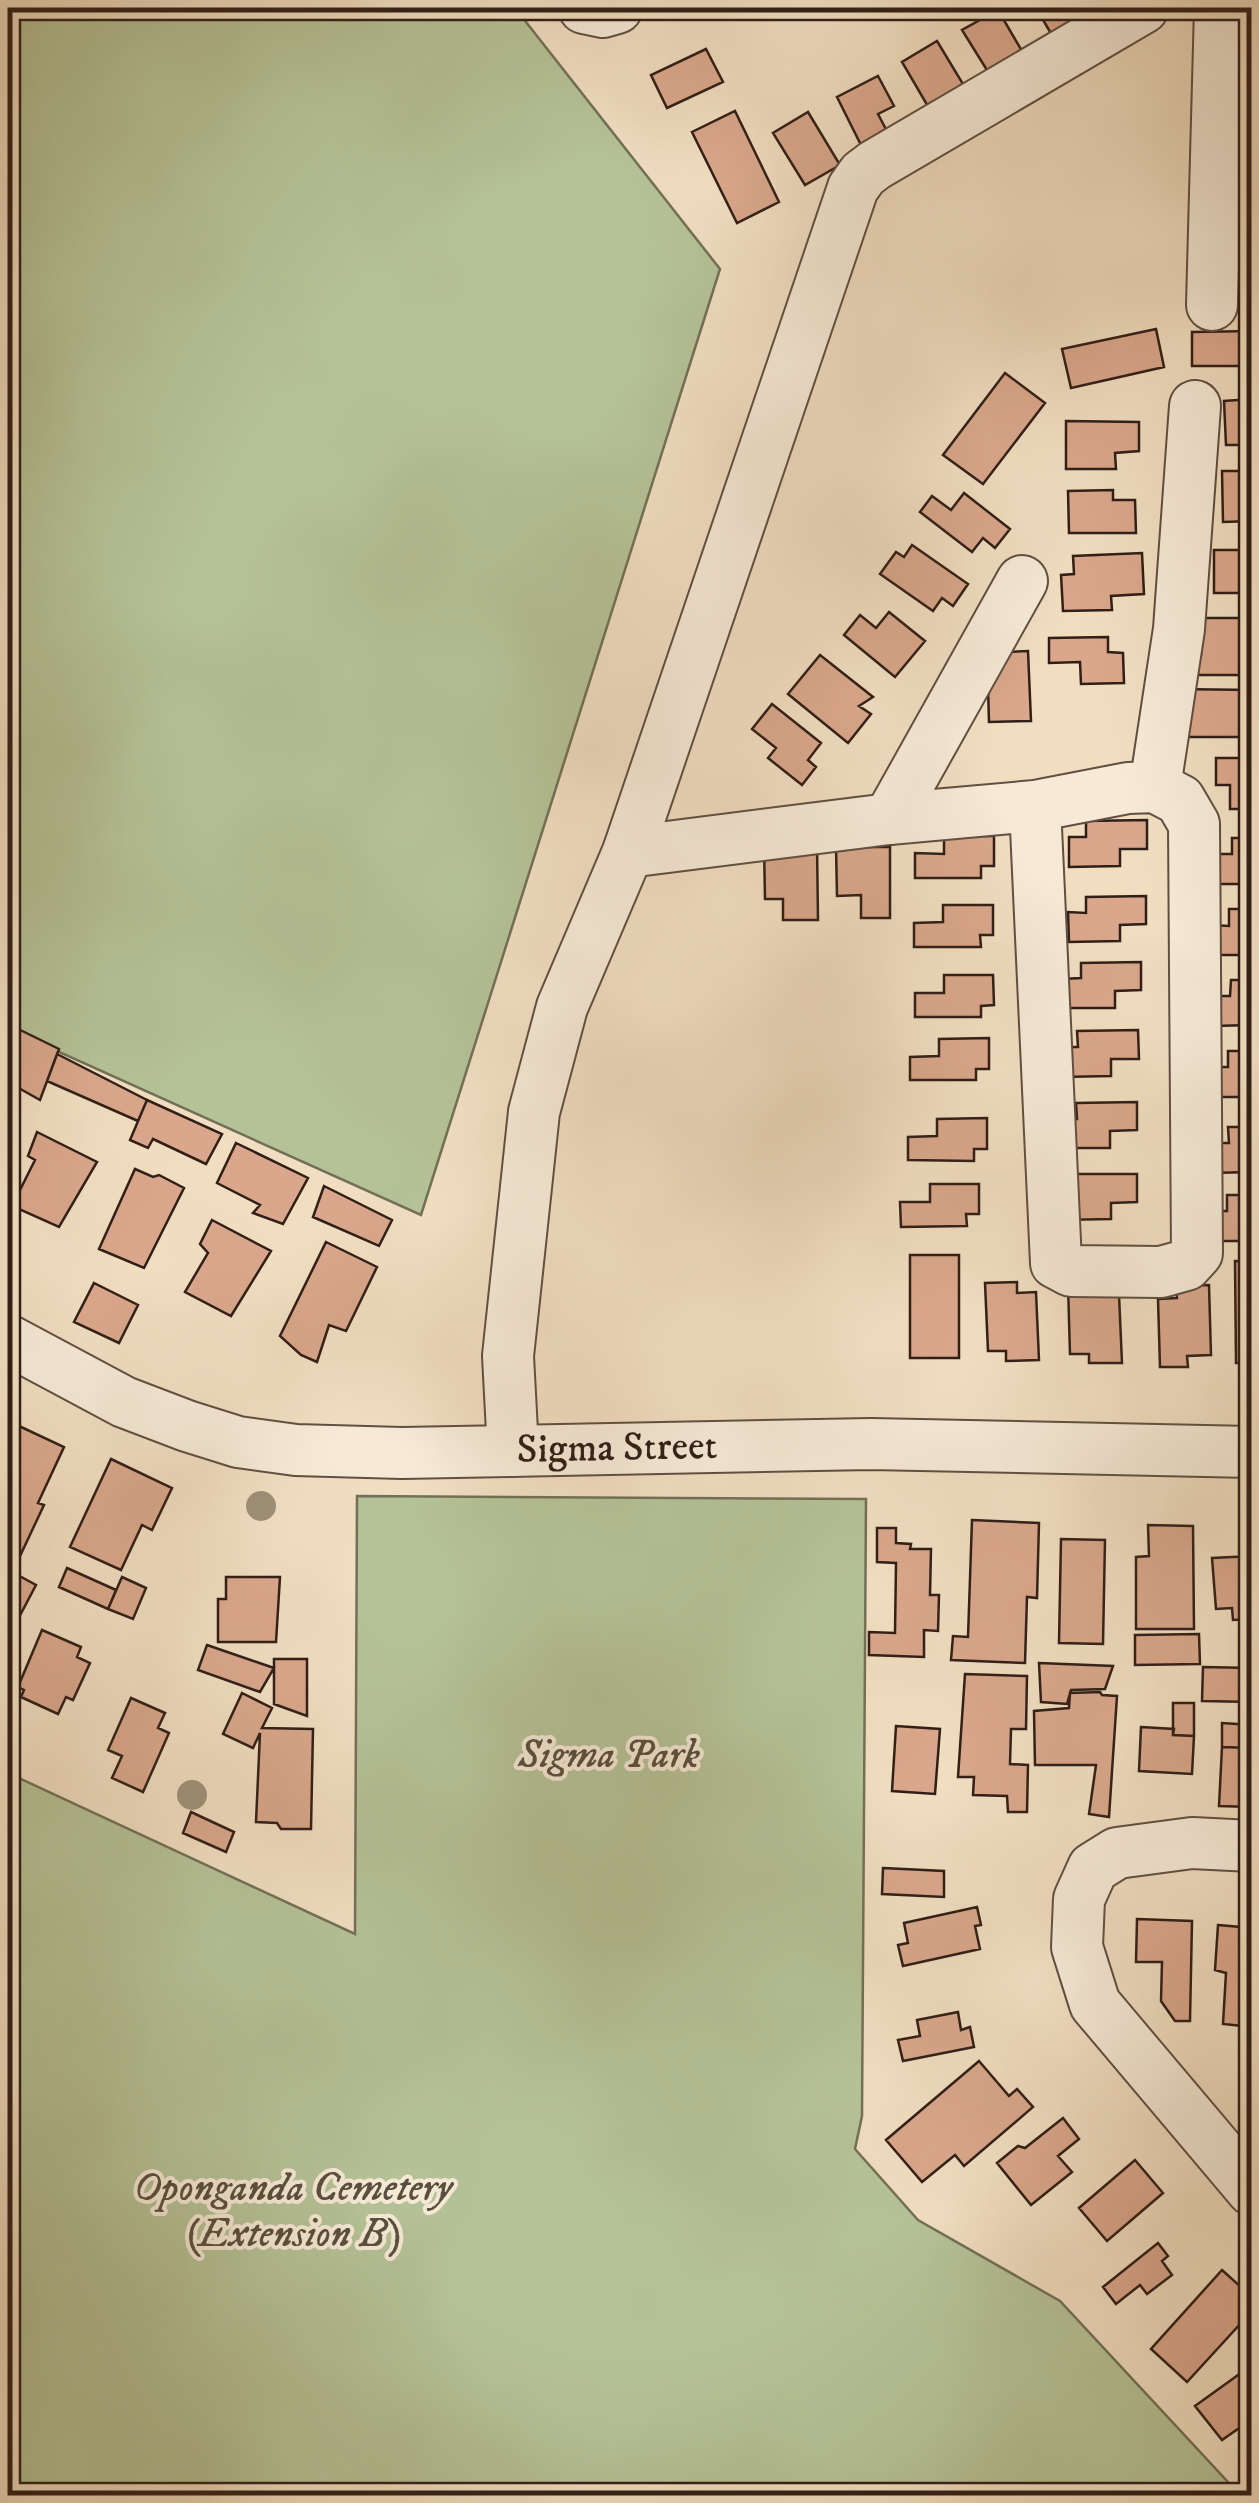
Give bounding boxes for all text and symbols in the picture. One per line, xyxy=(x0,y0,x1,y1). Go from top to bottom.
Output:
street label: Sigma Street xyxy=(516,1422,718,1476)
park label: Sigma Park xyxy=(517,1731,700,1781)
park label: Oponganda Cemetery (Extension B) xyxy=(134,2164,455,2260)

